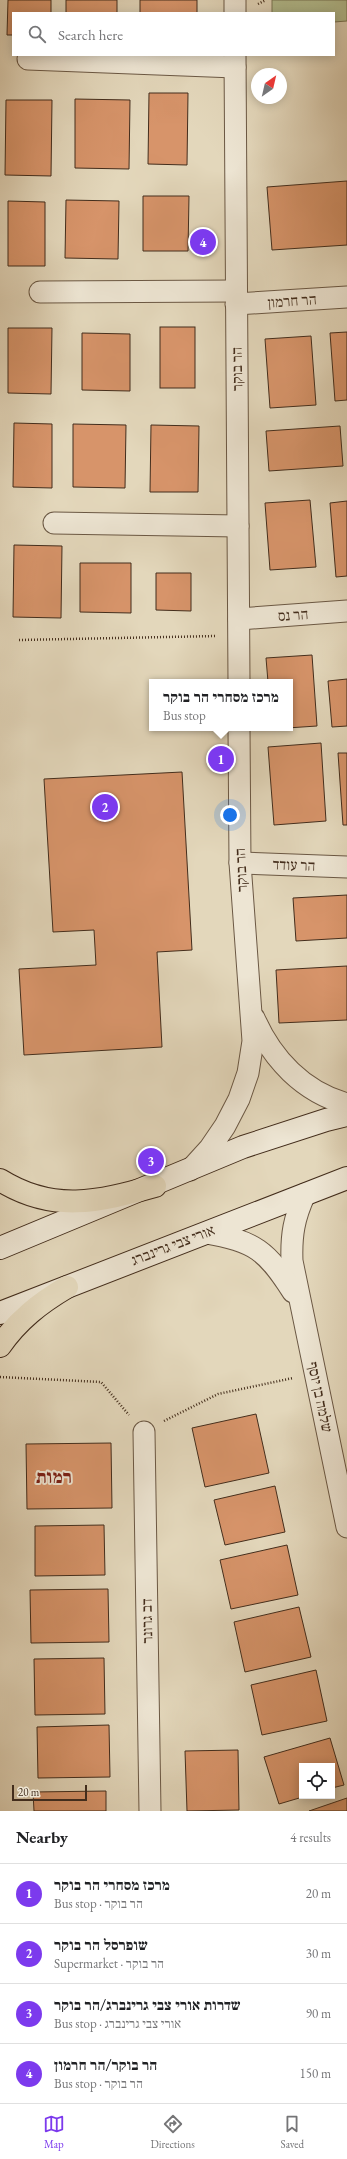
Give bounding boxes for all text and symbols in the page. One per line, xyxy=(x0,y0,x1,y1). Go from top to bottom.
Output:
search box xyxy=(12,12,335,56)
icon: search xyxy=(26,23,48,45)
text: Search here xyxy=(58,25,123,44)
north arrow xyxy=(251,68,287,104)
pin: 4 xyxy=(190,227,216,257)
street label: הר חרמון xyxy=(267,289,317,312)
street label: הר בוקר xyxy=(227,347,246,391)
street label: הר נס xyxy=(277,604,309,625)
popup xyxy=(149,679,293,731)
text: מרכז מסחרי הר בוקר xyxy=(163,687,279,706)
text: Bus stop xyxy=(163,707,206,724)
pin: 1 xyxy=(208,744,234,774)
pin: 2 xyxy=(92,792,118,822)
your location xyxy=(220,805,240,825)
street label: הר בוקר xyxy=(230,847,251,893)
street label: הר עודד xyxy=(272,854,316,875)
pin: 3 xyxy=(138,1146,164,1176)
street label: אורי צבי גרינברג xyxy=(128,1220,218,1269)
street label: שלמה בן יוסף xyxy=(304,1360,337,1434)
district label: רמות xyxy=(36,1464,72,1489)
street label: דב גרונר xyxy=(137,1598,156,1644)
map controls xyxy=(299,1763,335,1799)
button: locate xyxy=(299,1763,335,1799)
scale bar xyxy=(12,1783,87,1802)
text: 20 m xyxy=(18,1785,39,1799)
text: Nearby xyxy=(16,1826,68,1848)
text: 4 results xyxy=(290,1829,331,1846)
text: מרכז מסחרי הר בוקר xyxy=(54,1875,170,1894)
text: 1 xyxy=(26,1885,32,1902)
text: 20 m xyxy=(306,1885,331,1902)
text: Bus stop · הר בוקר xyxy=(54,1895,143,1912)
text: שופרסל הר בוקר xyxy=(54,1935,148,1954)
text: 2 xyxy=(26,1945,32,1962)
text: 30 m xyxy=(306,1945,331,1962)
text: Supermarket · הר בוקר xyxy=(54,1955,164,1972)
text: שדרות אורי צבי גרינברג/הר בוקר xyxy=(54,1995,241,2014)
text: 3 xyxy=(26,2005,32,2022)
text: 90 m xyxy=(306,2005,331,2022)
text: Bus stop · אורי צבי גרינברג xyxy=(54,2015,181,2032)
text: הר בוקר/הר חרמון xyxy=(54,2055,157,2074)
text: 4 xyxy=(26,2065,32,2082)
text: 150 m xyxy=(300,2065,331,2082)
text: Bus stop · הר בוקר xyxy=(54,2075,143,2092)
tab: Map xyxy=(43,2113,65,2151)
tab: Directions xyxy=(151,2113,195,2151)
tab: Saved xyxy=(281,2113,304,2151)

